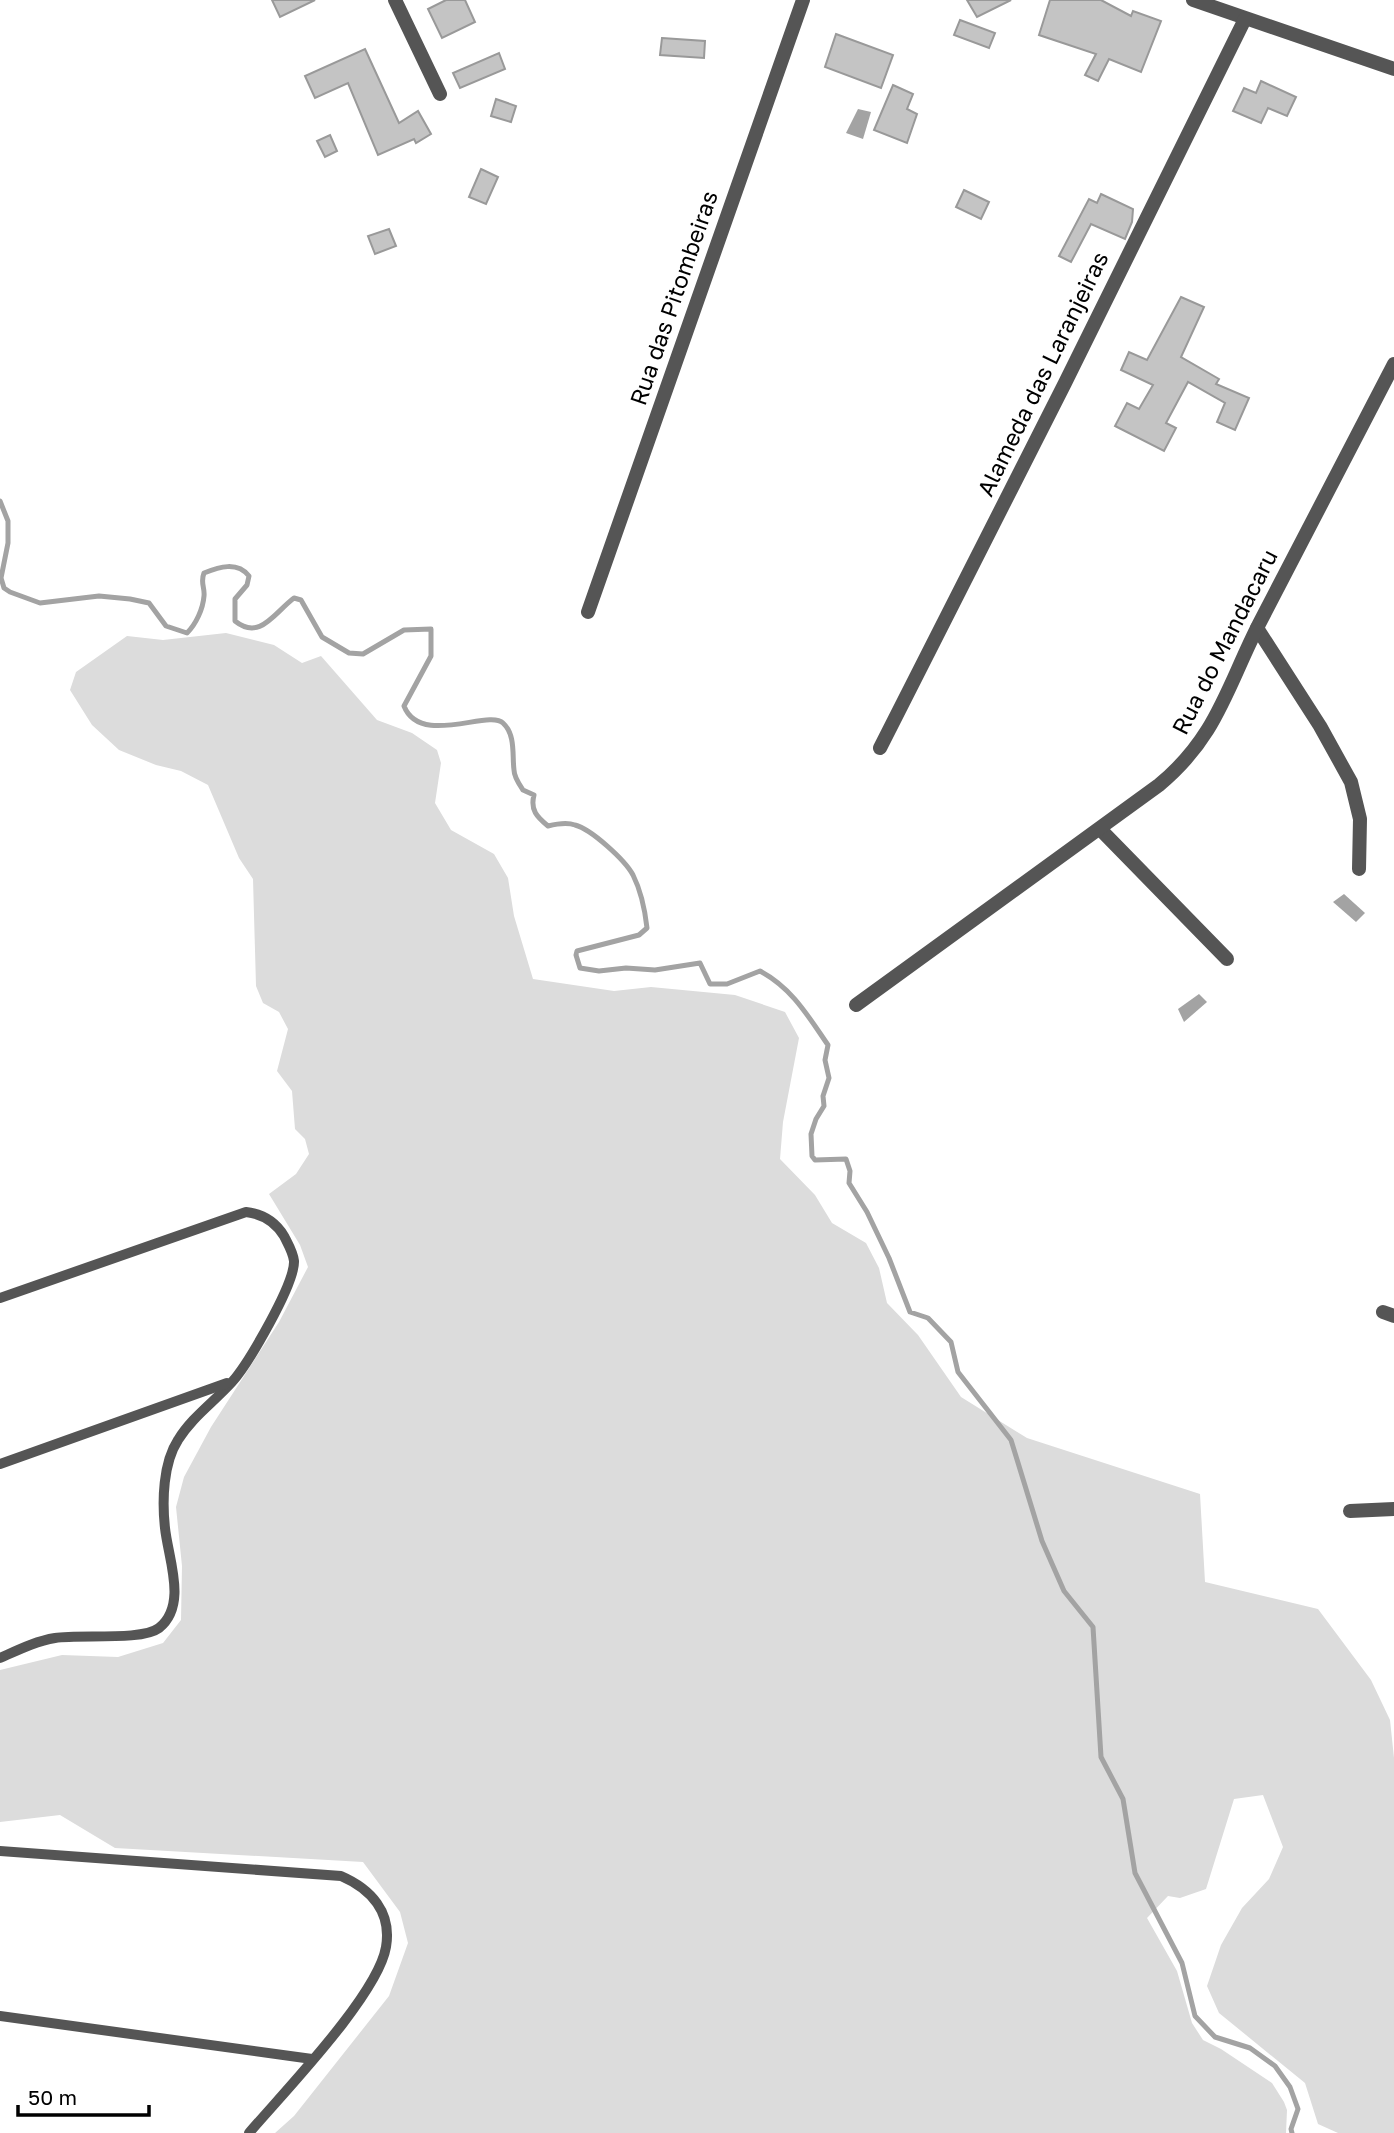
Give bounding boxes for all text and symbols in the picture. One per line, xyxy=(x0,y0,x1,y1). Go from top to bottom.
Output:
street label: Rua das Pitombeiras xyxy=(623,187,723,409)
street label: Alameda das Laranjeiras xyxy=(971,247,1114,500)
street label: Rua do Mandacaru xyxy=(1165,544,1283,739)
scale bar xyxy=(18,2074,149,2118)
text: 50 m xyxy=(28,2084,77,2110)

